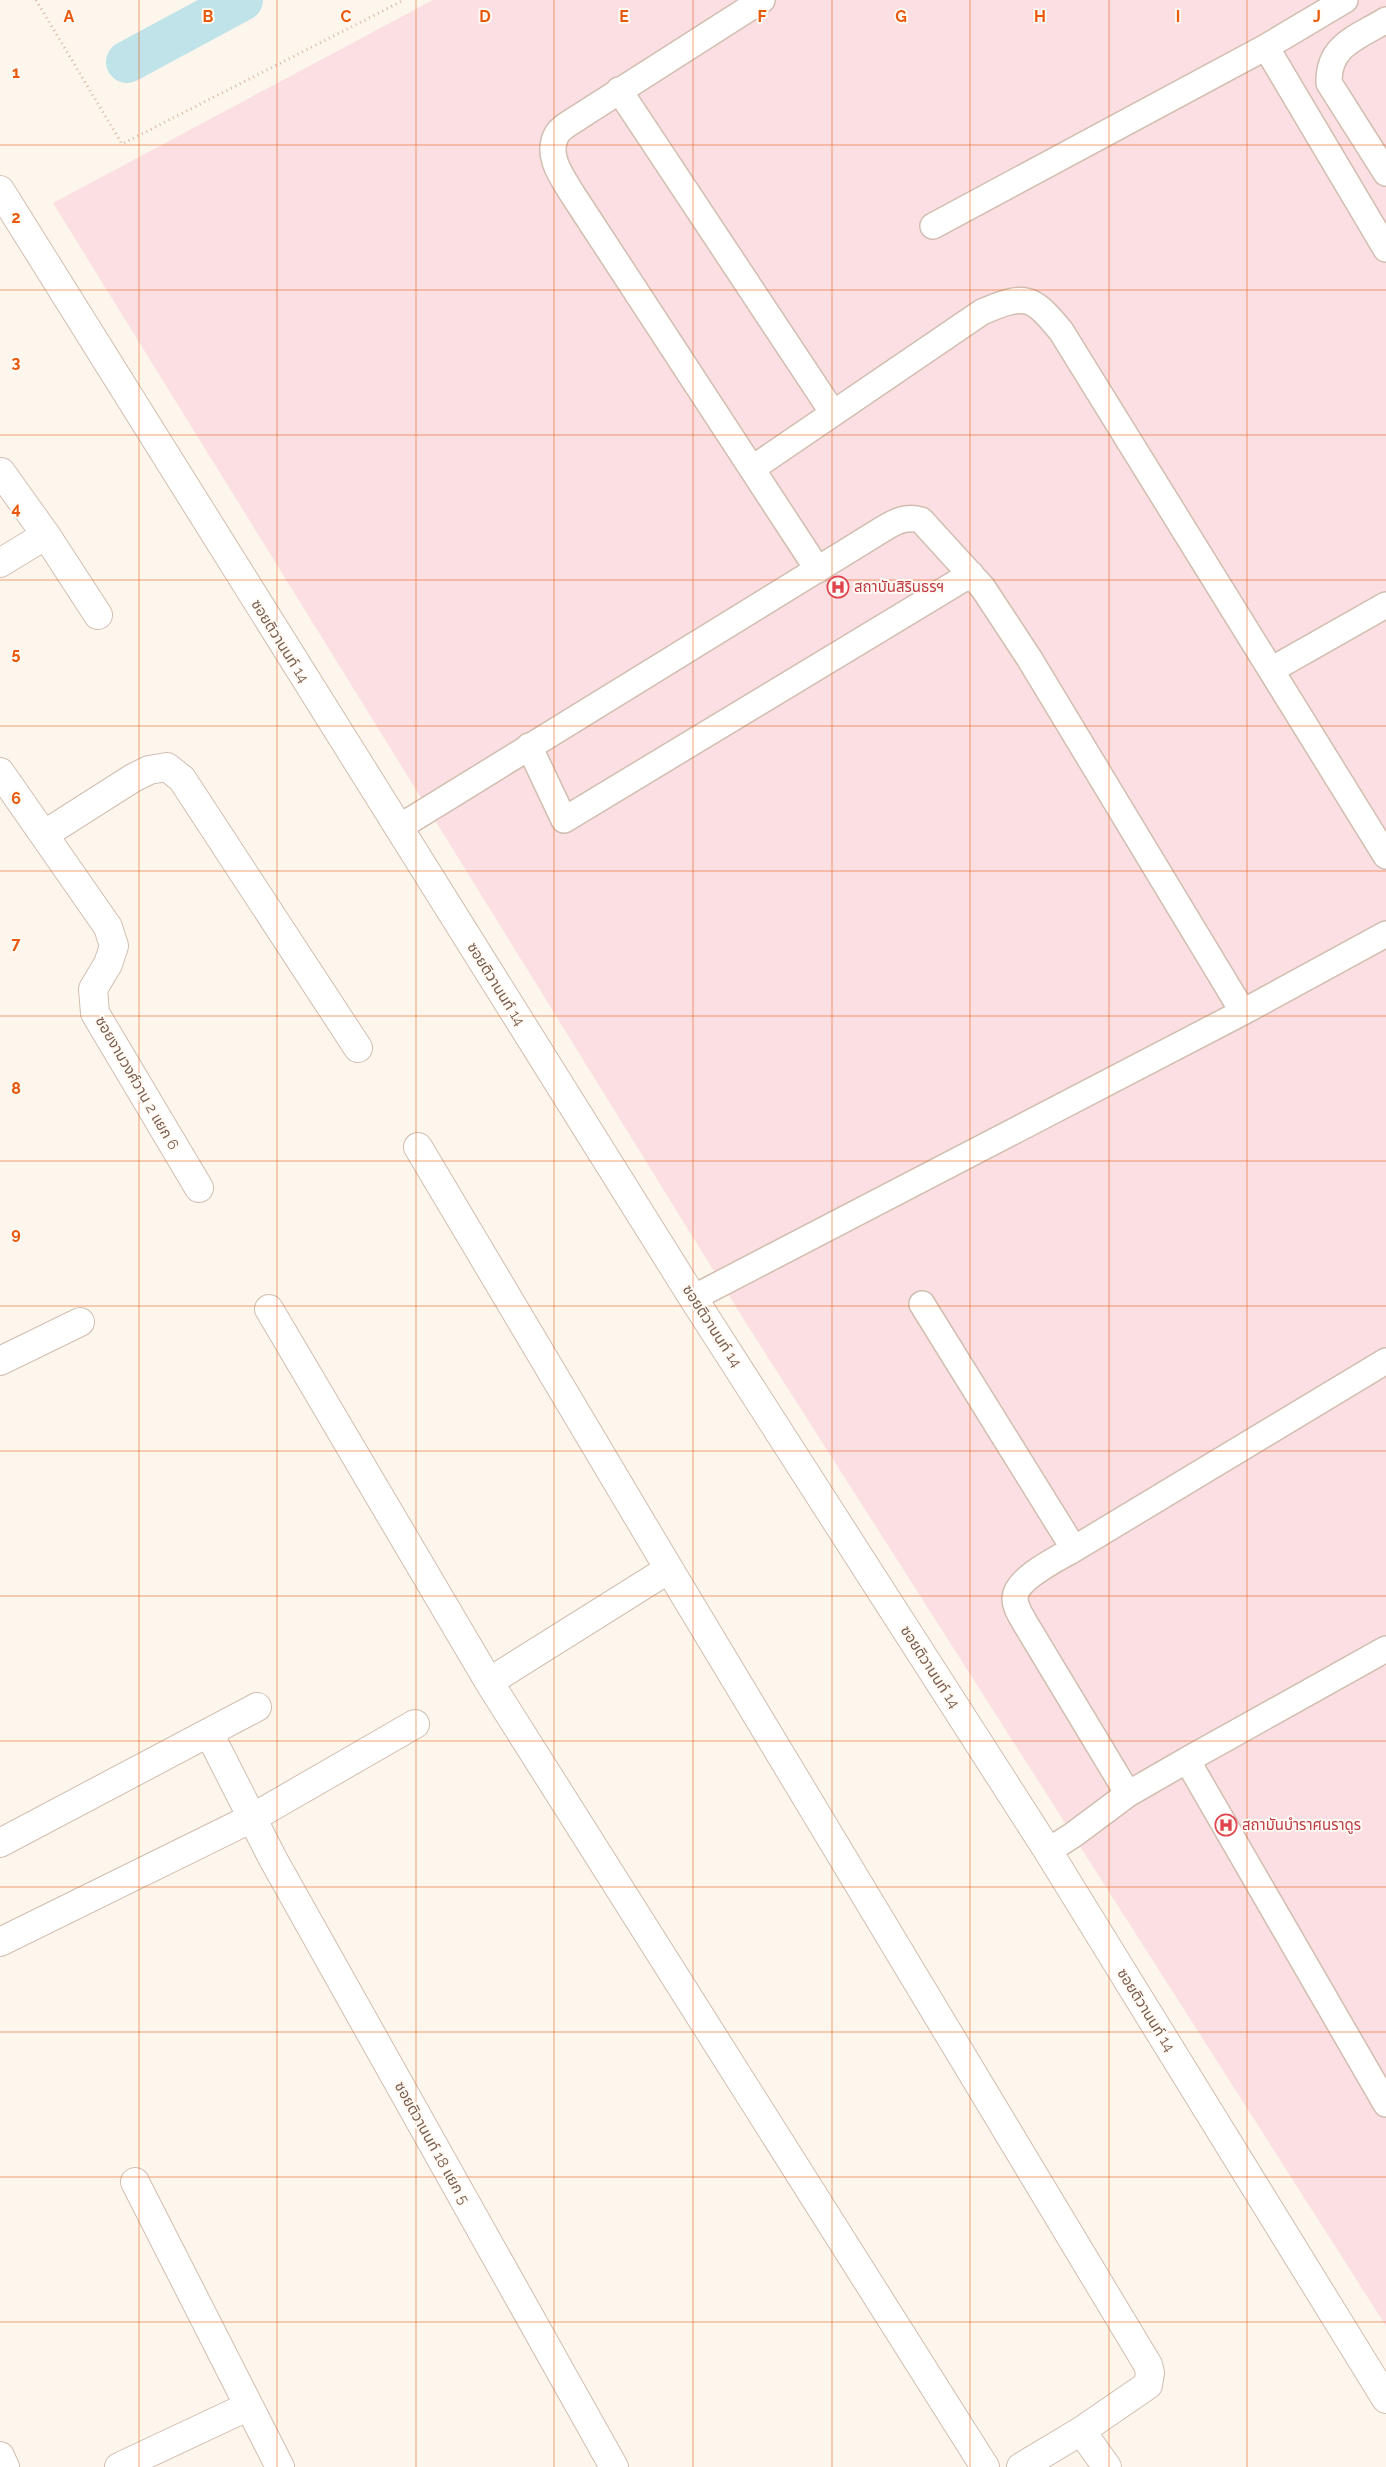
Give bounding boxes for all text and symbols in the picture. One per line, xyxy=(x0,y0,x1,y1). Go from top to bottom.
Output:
text: A xyxy=(64,7,75,26)
text: B xyxy=(203,7,214,26)
text: C xyxy=(341,7,352,26)
text: D xyxy=(479,7,491,26)
text: E xyxy=(619,7,629,26)
text: F xyxy=(757,7,767,26)
text: G xyxy=(895,7,907,26)
text: H xyxy=(1034,7,1046,26)
text: I xyxy=(1176,7,1180,26)
text: J xyxy=(1313,7,1321,26)
text: 1 xyxy=(12,63,20,82)
text: 2 xyxy=(11,208,21,227)
text: 3 xyxy=(12,353,21,372)
text: 4 xyxy=(11,499,21,518)
hospital icon: สถาบันสิรินธรฯ xyxy=(826,575,850,599)
place label: สถาบันสิรินธรฯ xyxy=(854,578,944,596)
street label: ซอยติวานนท์ 14 xyxy=(247,596,313,686)
text: 5 xyxy=(12,644,21,663)
text: 6 xyxy=(11,789,21,808)
text: 7 xyxy=(12,934,21,953)
street label: ซอยติวานนท์ 14 xyxy=(463,939,529,1029)
street label: ซอยงามวงศ์วาน 2 แยก 6 xyxy=(91,1013,183,1153)
text: 8 xyxy=(11,1079,21,1098)
text: 9 xyxy=(11,1224,21,1243)
street label: ซอยติวานนท์ 14 xyxy=(679,1281,745,1371)
street label: ซอยติวานนท์ 14 xyxy=(897,1622,963,1712)
hospital icon: สถาบันบำราศนราดูร xyxy=(1214,1813,1238,1837)
place label: สถาบันบำราศนราดูร xyxy=(1242,1816,1361,1834)
street label: ซอยติวานนท์ 14 xyxy=(1113,1965,1179,2055)
street label: ซอยติวานนท์ 18 แยก 5 xyxy=(391,2079,473,2207)

